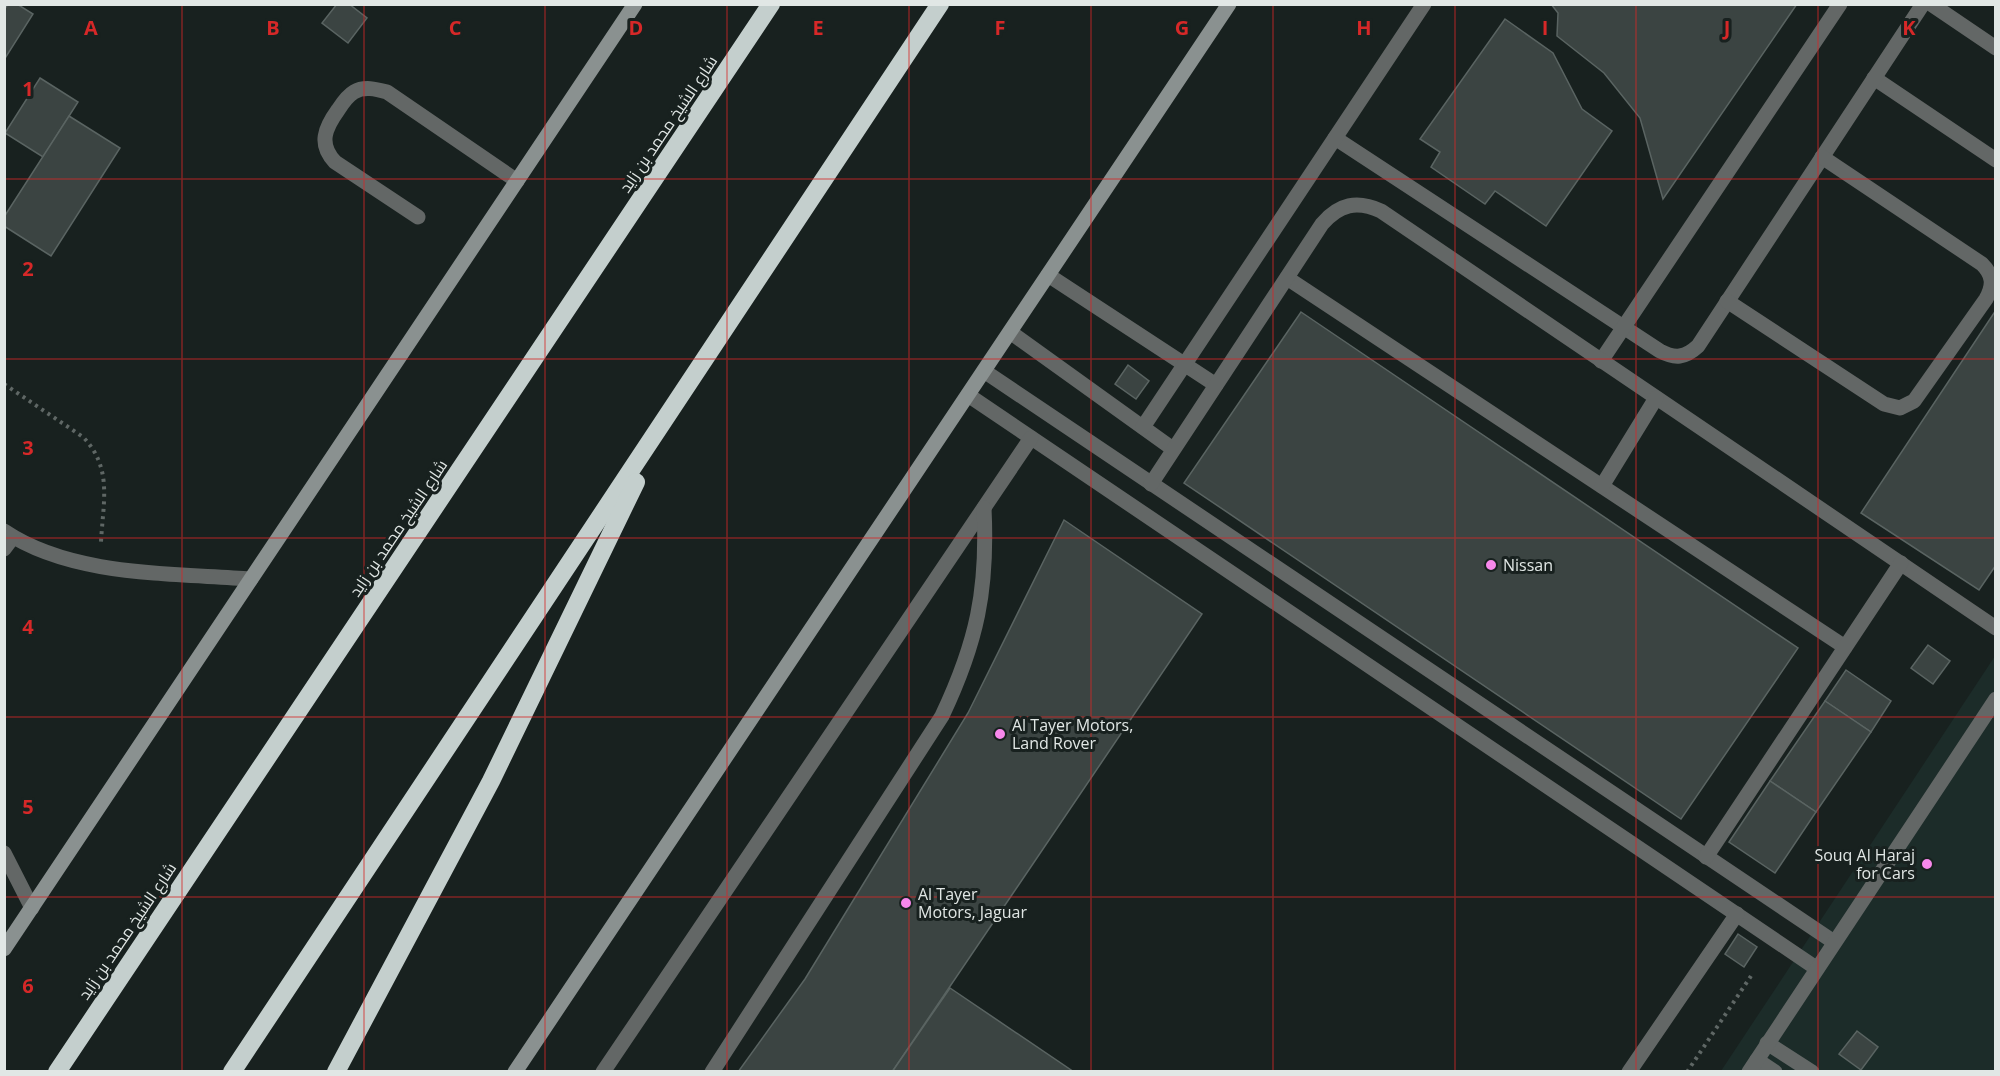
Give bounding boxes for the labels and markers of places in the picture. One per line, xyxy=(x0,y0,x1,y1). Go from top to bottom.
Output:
place label: Nissan xyxy=(1503,554,1553,576)
marker: Nissan xyxy=(1484,558,1498,572)
place label: Al Tayer Motors, Land Rover xyxy=(1012,714,1133,754)
marker: Al Tayer Motors, Land Rover xyxy=(993,727,1007,741)
place label: Souq Al Haraj for Cars xyxy=(1814,844,1915,884)
marker: Souq Al Haraj for Cars xyxy=(1920,857,1934,871)
place label: Al Tayer Motors, Jaguar xyxy=(918,883,1027,923)
marker: Al Tayer Motors, Jaguar xyxy=(899,896,913,910)

